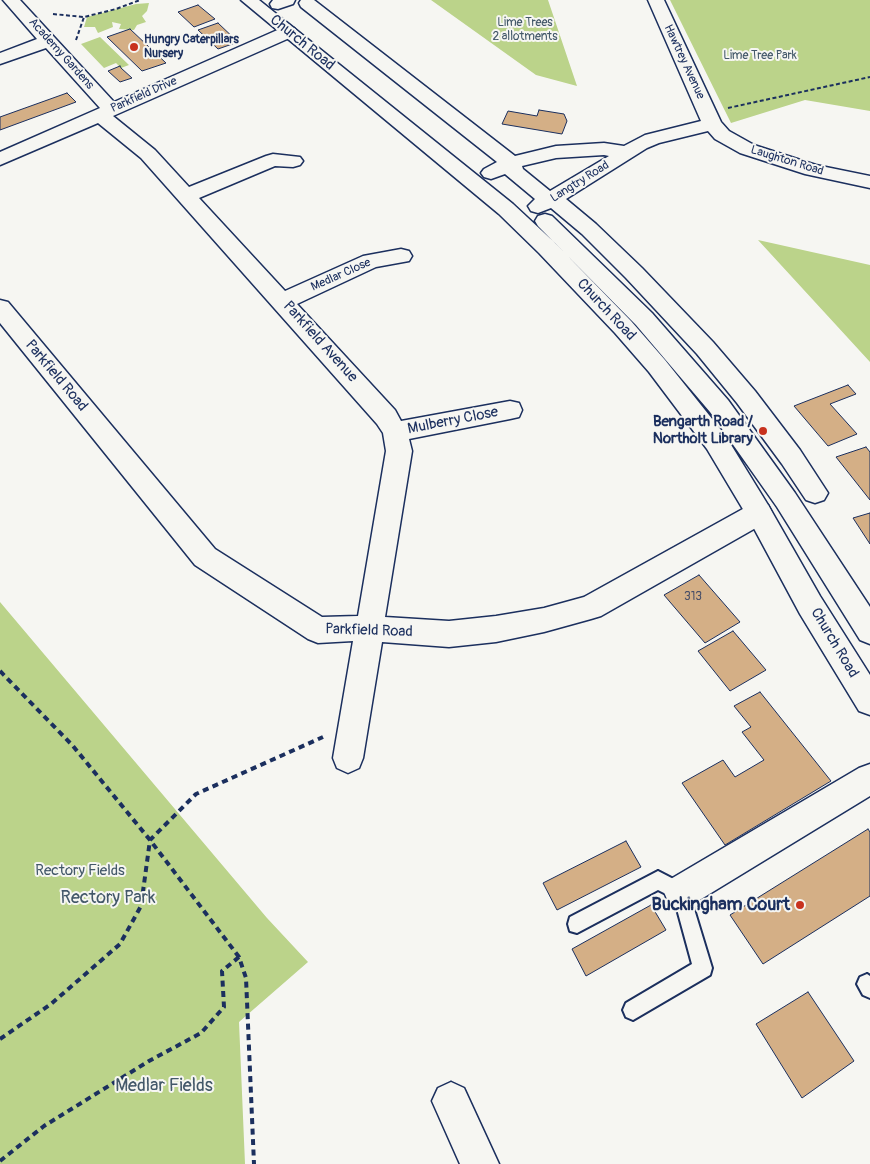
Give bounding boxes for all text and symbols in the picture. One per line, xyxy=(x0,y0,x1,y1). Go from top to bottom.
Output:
street label: Church Road xyxy=(266,11,338,75)
street label: Academy Gardens xyxy=(25,15,97,93)
park label: Lime Trees 2 allotments xyxy=(492,16,558,44)
street label: Hawtrey Avenue xyxy=(660,22,708,102)
place label: Hungry Caterpillars Nursery xyxy=(144,33,239,61)
marker: Hungry Caterpillars Nursery xyxy=(128,41,140,53)
park label: Lime Tree Park xyxy=(723,49,797,63)
street label: Parkfield Drive xyxy=(109,74,179,116)
street label: Laughton Road xyxy=(749,143,825,179)
street label: Langtry Road xyxy=(548,158,612,206)
street label: Medlar Close xyxy=(309,255,373,295)
street label: Church Road xyxy=(573,275,639,345)
street label: Parkfield Avenue xyxy=(279,298,361,386)
street label: Parkfield Road xyxy=(21,337,91,415)
street label: Mulberry Close xyxy=(406,403,500,439)
place label: Bengarth Road / Northolt Library xyxy=(653,413,753,448)
marker: Bengarth Road / Northolt Library xyxy=(757,425,769,437)
house number: 313 xyxy=(684,590,702,604)
street label: Church Road xyxy=(806,605,862,681)
street label: Parkfield Road xyxy=(325,620,413,642)
park label: Rectory Fields xyxy=(35,862,125,880)
park label: Rectory Park xyxy=(61,887,155,909)
place label: Buckingham Court xyxy=(651,894,790,916)
marker: Buckingham Court xyxy=(794,899,806,911)
park label: Medlar Fields xyxy=(115,1075,213,1097)

